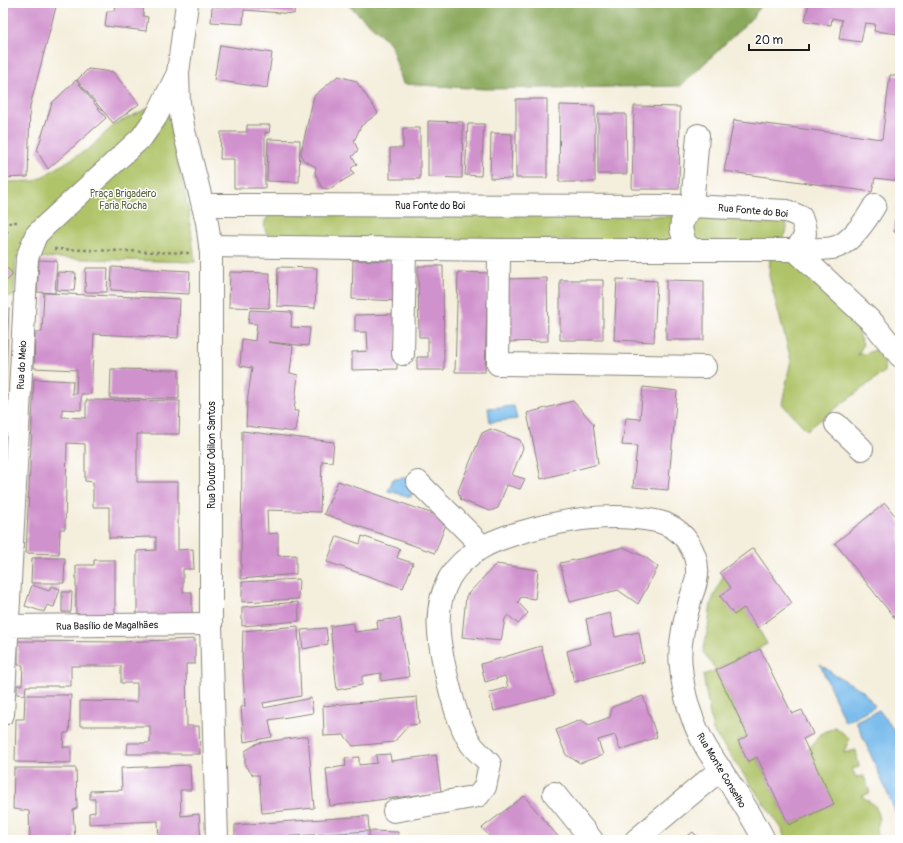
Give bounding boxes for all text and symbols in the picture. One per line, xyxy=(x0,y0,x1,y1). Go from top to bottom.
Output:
scale bar xyxy=(749,26,809,52)
text: 20 m xyxy=(755,33,784,48)
park label: Praça Brigadeiro Faria Rocha xyxy=(90,188,157,212)
street label: Rua Fonte do Boi xyxy=(395,200,465,212)
street label: Rua Fonte do Boi xyxy=(717,202,789,220)
street label: Rua do Meio xyxy=(15,340,29,390)
street label: Rua Doutor Odilon Santos xyxy=(206,401,218,509)
street label: Rua Basílio de Magalhães xyxy=(56,619,159,633)
street label: Rua Monte Conselho xyxy=(694,731,749,811)

